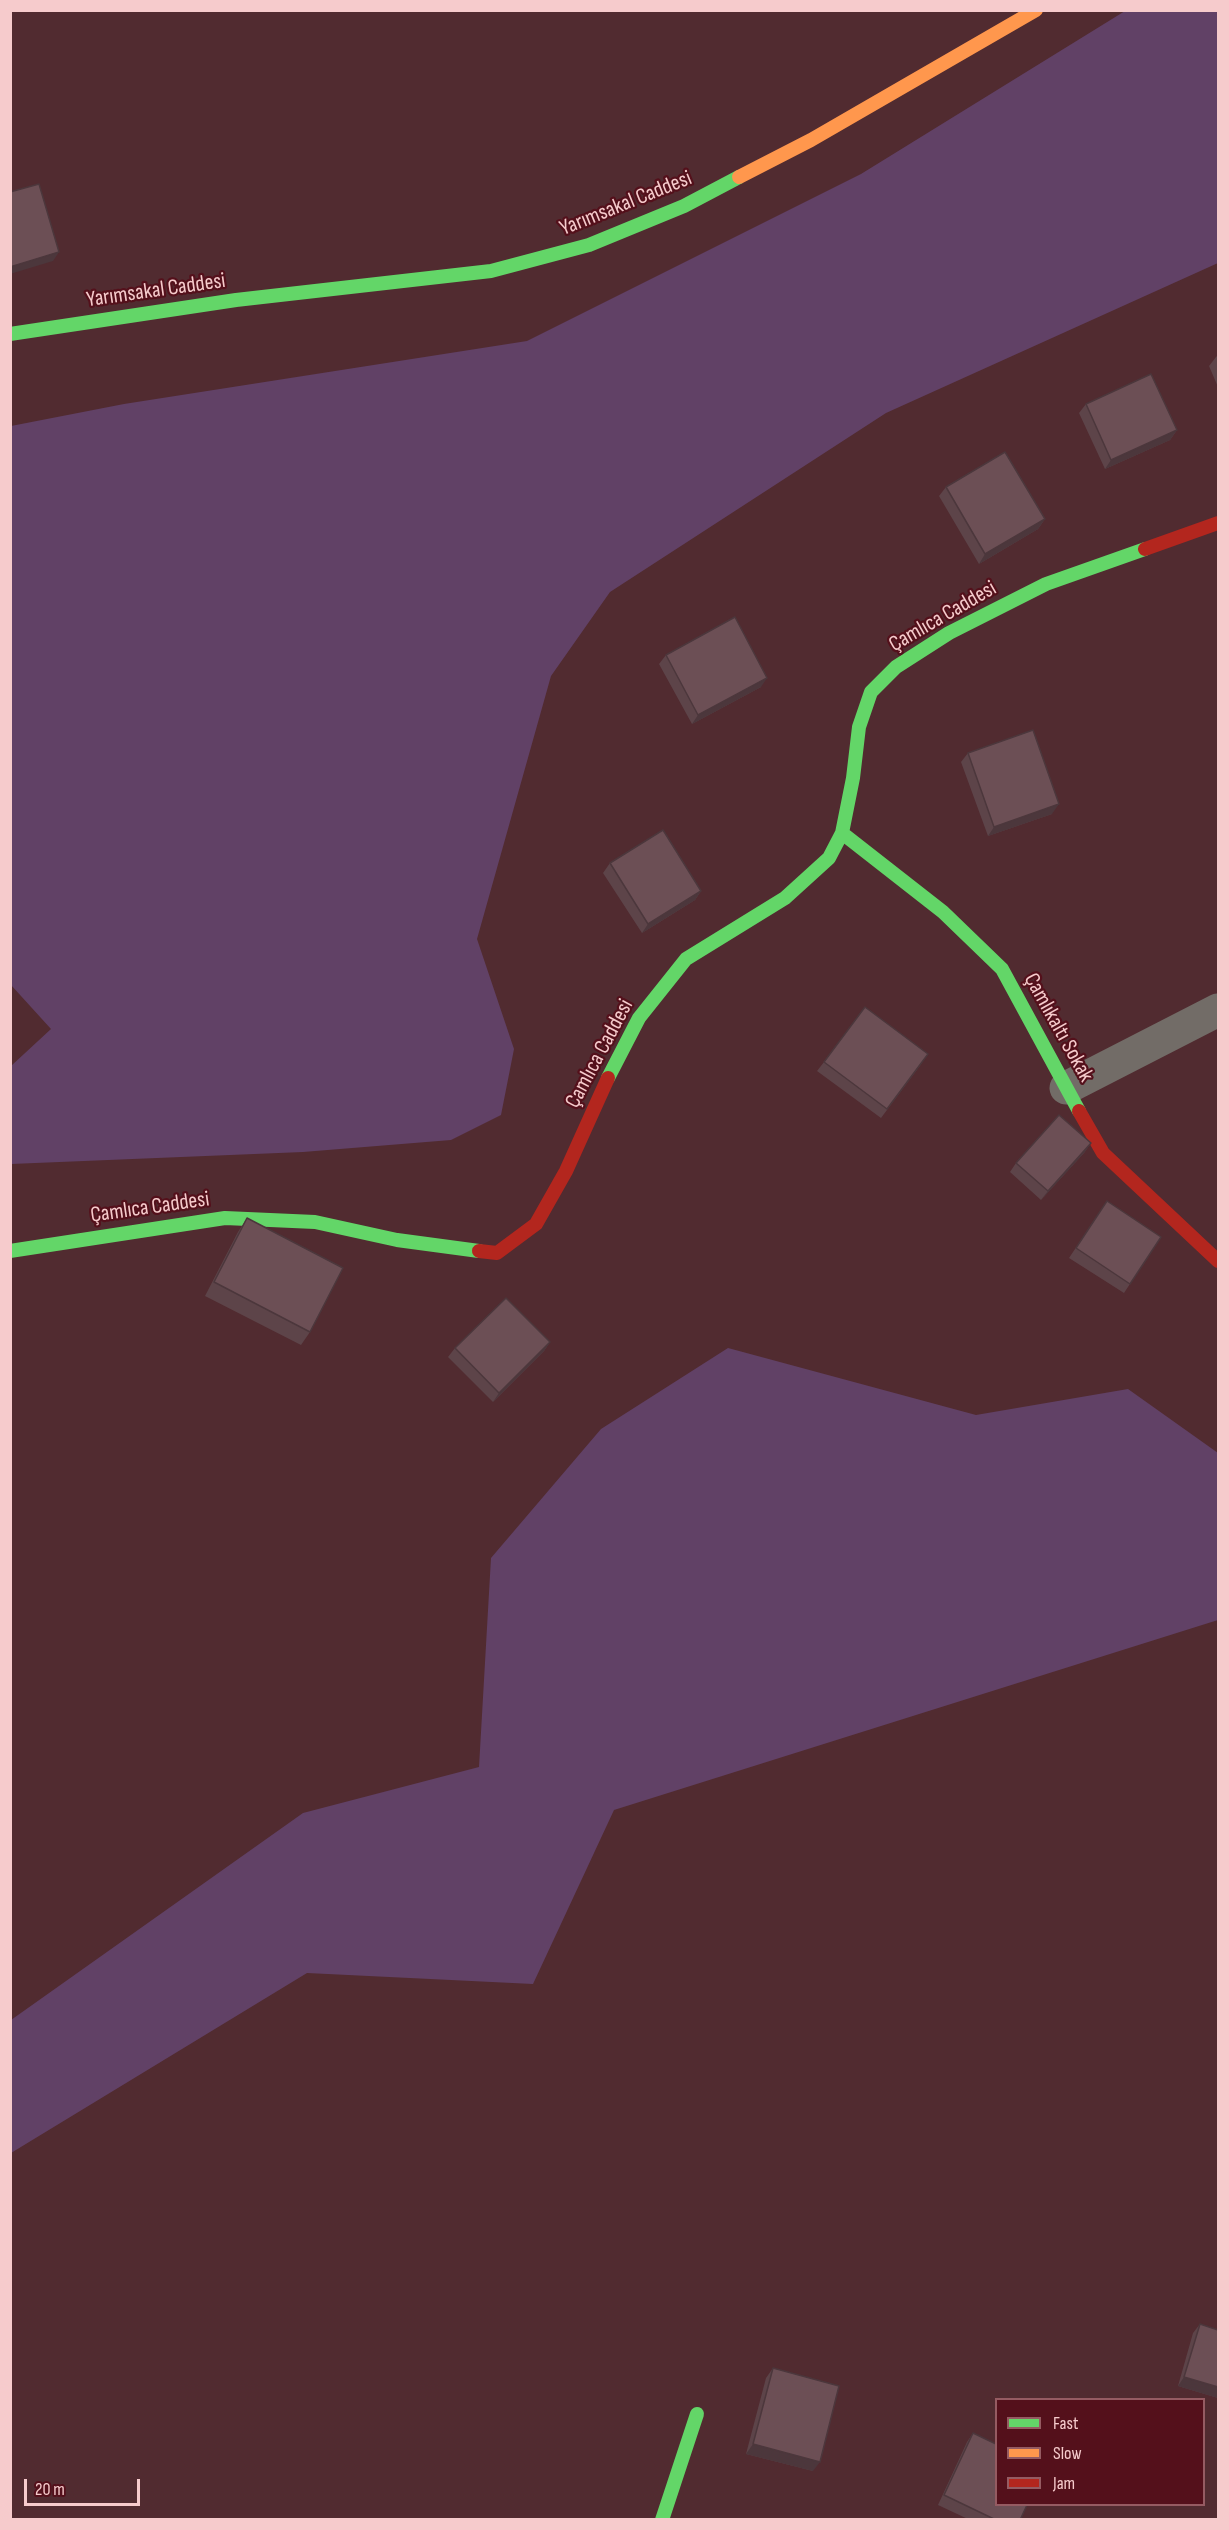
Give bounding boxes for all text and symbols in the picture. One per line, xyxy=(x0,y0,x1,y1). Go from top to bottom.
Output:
street label: Yarımsakal Caddesi xyxy=(556,166,696,242)
street label: Yarımsakal Caddesi xyxy=(85,268,227,314)
street label: Çamlıca Caddesi xyxy=(885,576,1001,658)
street label: Çamlıkaltı Sokak xyxy=(1017,969,1099,1087)
street label: Çamlıca Caddesi xyxy=(560,995,640,1113)
street label: Çamlıca Caddesi xyxy=(89,1187,211,1229)
legend xyxy=(995,2398,1205,2506)
text: Fast xyxy=(1053,2413,1078,2434)
text: Slow xyxy=(1053,2443,1082,2464)
scale bar xyxy=(27,2467,142,2505)
text: Jam xyxy=(1053,2473,1075,2494)
text: 20 m xyxy=(35,2479,65,2500)

